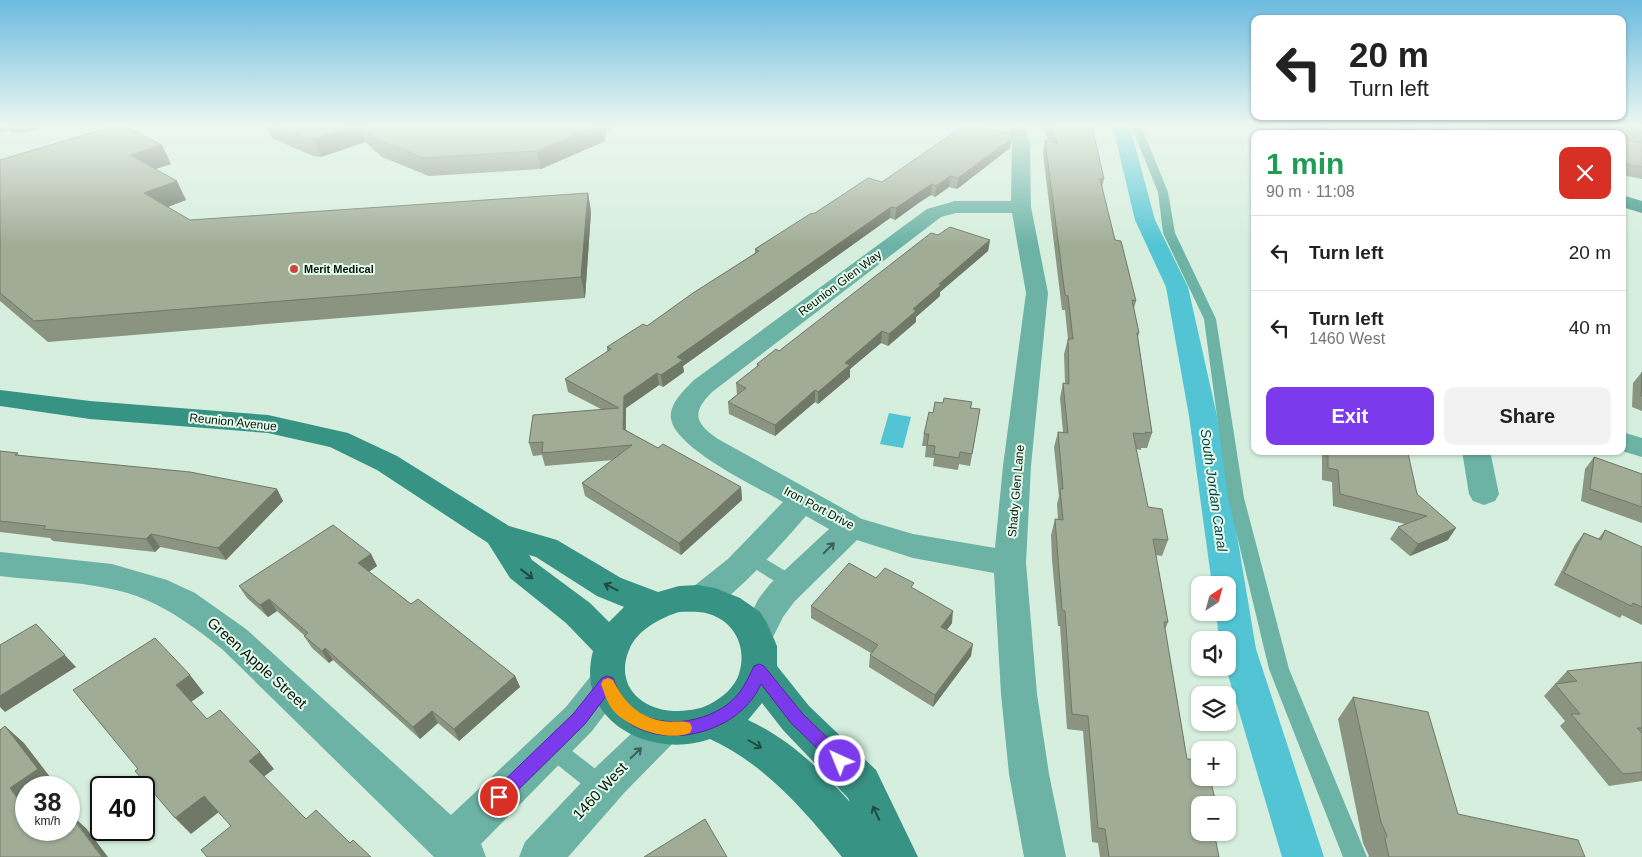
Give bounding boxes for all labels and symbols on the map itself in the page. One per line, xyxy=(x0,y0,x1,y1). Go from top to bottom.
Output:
street label: Reunion Glen Way xyxy=(796,247,884,319)
marker: Merit Medical xyxy=(288,263,300,275)
place label: Merit Medical xyxy=(304,263,374,275)
street label: Reunion Avenue xyxy=(189,410,278,434)
water label: South Jordan Canal xyxy=(1197,428,1231,553)
street label: Shady Glen Lane xyxy=(1005,444,1027,538)
street label: Iron Port Drive xyxy=(782,484,857,532)
one-way arrow xyxy=(823,542,835,555)
one-way arrow xyxy=(520,569,534,579)
north arrow xyxy=(1191,576,1236,621)
one-way arrow xyxy=(604,582,619,591)
street label: Green Apple Street xyxy=(204,614,311,712)
position arrow xyxy=(813,734,865,786)
one-way arrow xyxy=(748,739,762,749)
one-way arrow xyxy=(630,747,643,759)
street label: 1460 West xyxy=(569,758,631,823)
speed limit sign: 40 xyxy=(90,776,155,841)
pin xyxy=(478,776,520,818)
one-way arrow xyxy=(871,806,880,821)

